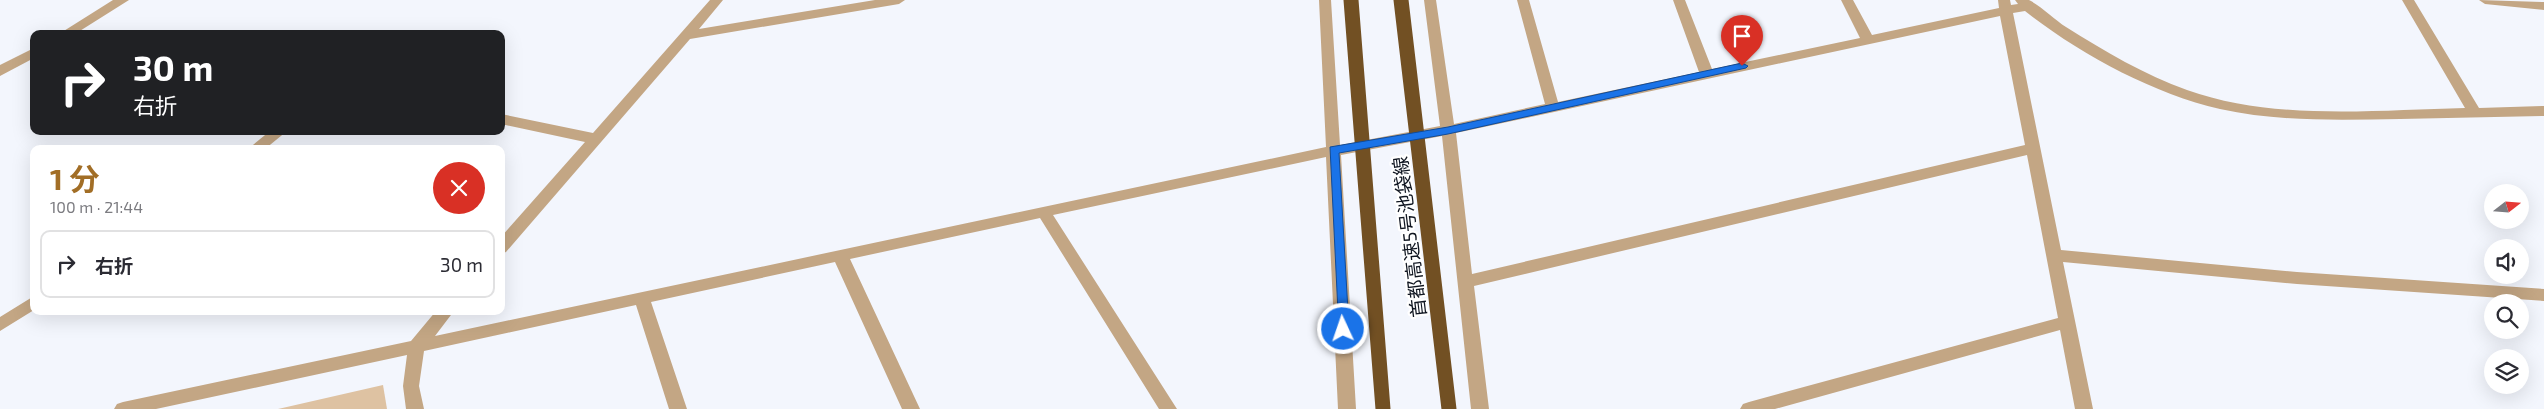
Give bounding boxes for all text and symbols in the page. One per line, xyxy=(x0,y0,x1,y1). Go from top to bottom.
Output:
pin xyxy=(1721,15,1763,66)
icon: arrive xyxy=(1728,22,1756,50)
text: 30 m xyxy=(133,46,213,88)
icon: right xyxy=(50,50,115,115)
text: 右折 xyxy=(133,92,177,118)
street label: 首都高速5号池袋線 xyxy=(1388,155,1430,319)
text: 1 分 xyxy=(50,160,99,196)
button: close xyxy=(433,162,485,214)
north arrow xyxy=(2484,184,2529,229)
map controls xyxy=(2484,184,2529,394)
text: 100 m · 21:44 xyxy=(50,197,143,216)
button: sound xyxy=(2484,239,2529,284)
icon: right xyxy=(52,250,80,278)
text: 30 m xyxy=(440,253,483,276)
text: 右折 xyxy=(95,254,133,277)
button: search xyxy=(2484,294,2529,339)
position arrow xyxy=(1316,302,1368,354)
button: layers xyxy=(2484,349,2529,394)

